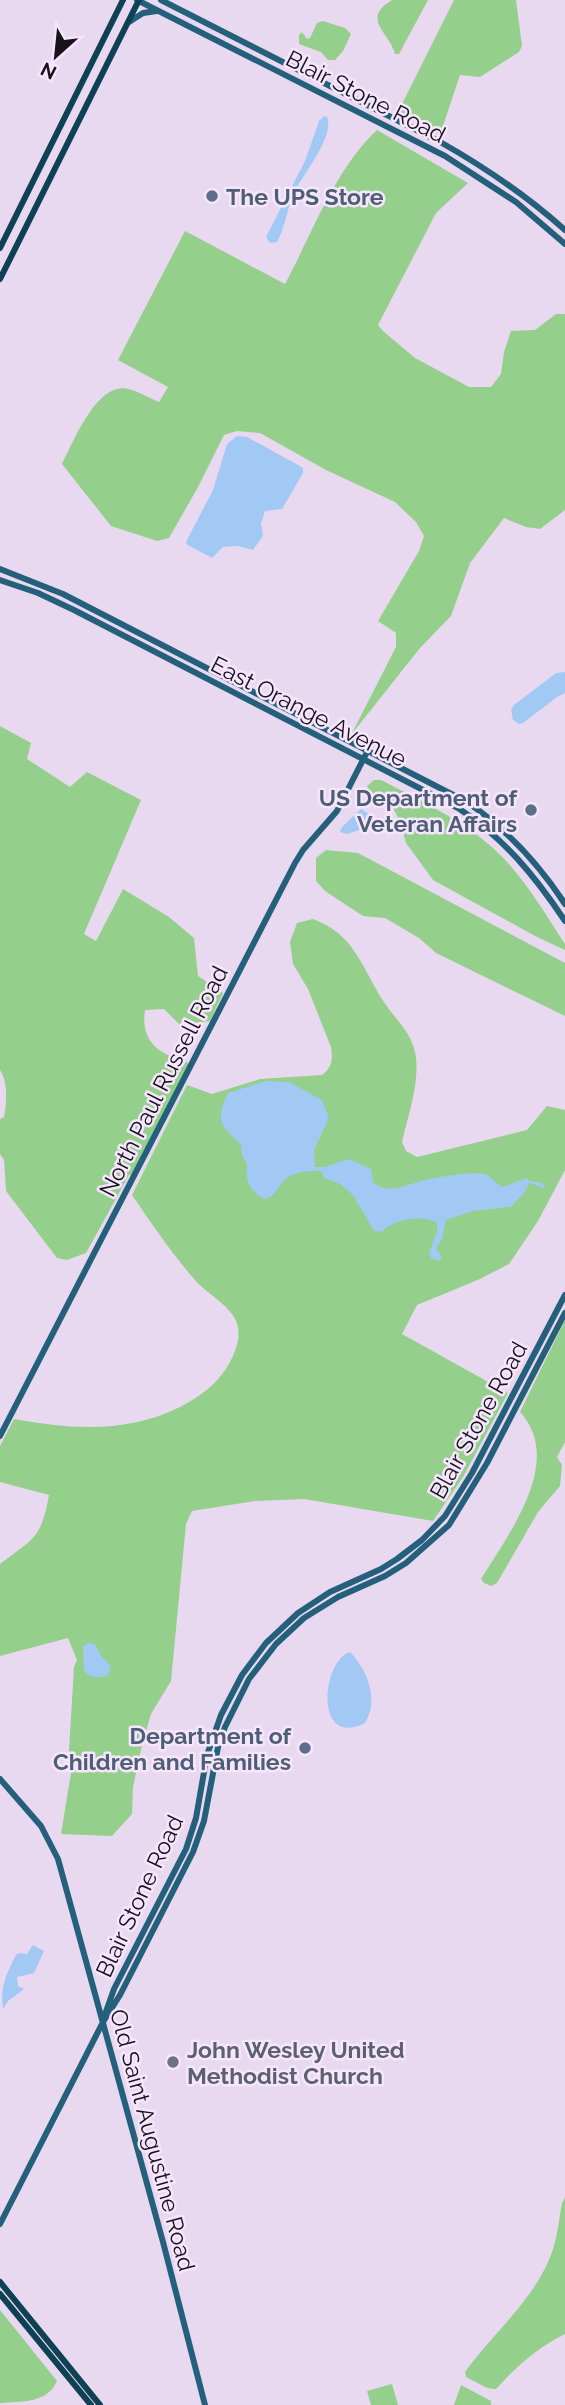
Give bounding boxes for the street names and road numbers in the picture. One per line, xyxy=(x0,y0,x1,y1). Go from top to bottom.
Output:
street label: Blair Stone Road xyxy=(282,44,450,148)
street label: East Orange Avenue xyxy=(207,650,411,772)
street label: North Paul Russell Road xyxy=(93,961,233,1201)
street label: Blair Stone Road xyxy=(424,1337,532,1503)
street label: Blair Stone Road xyxy=(90,1811,188,1981)
street label: Old Saint Augustine Road xyxy=(105,2006,201,2274)

